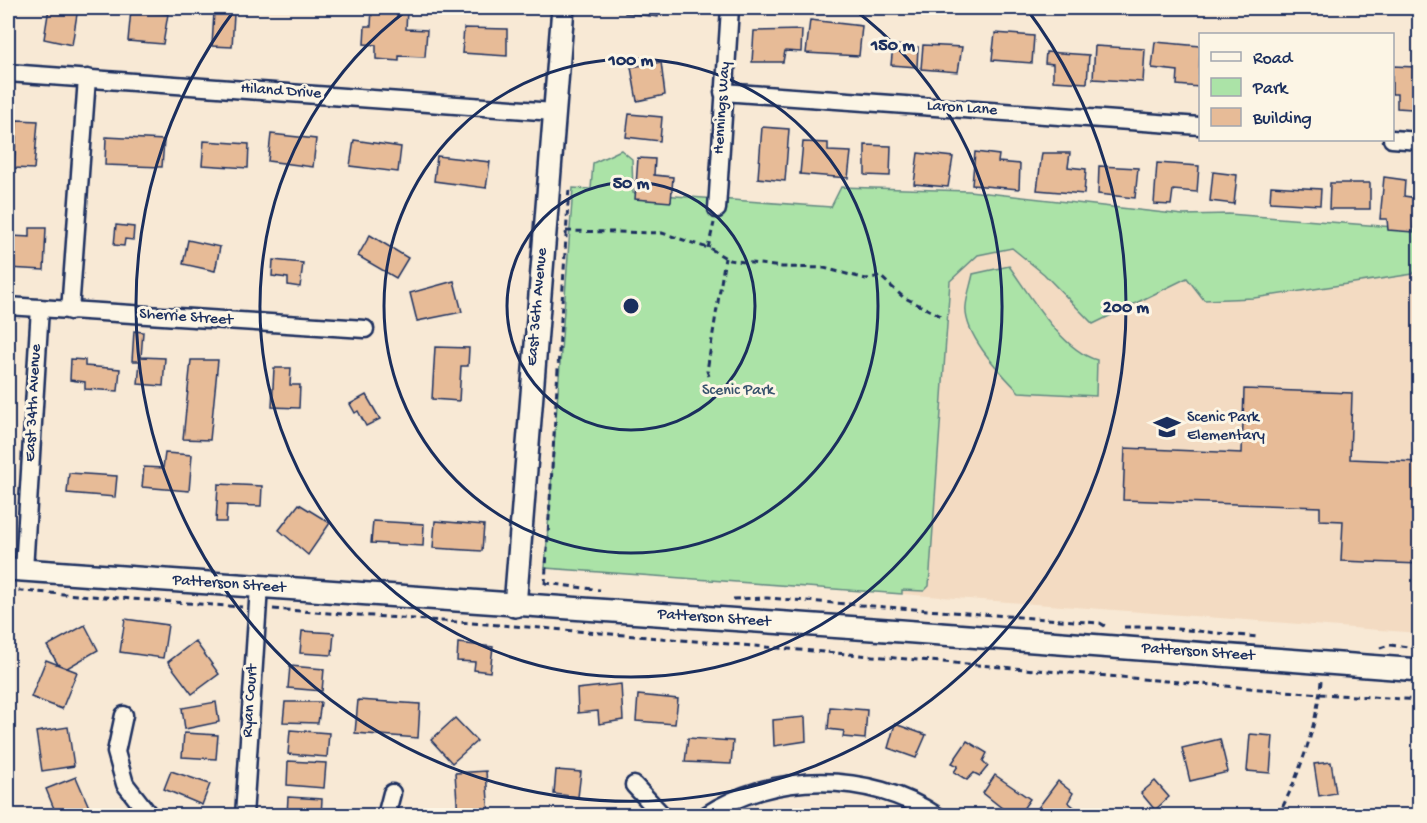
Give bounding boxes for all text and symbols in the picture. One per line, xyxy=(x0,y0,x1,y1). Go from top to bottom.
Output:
legend xyxy=(1199,33,1394,141)
text: 150 m xyxy=(870,36,915,57)
text: Road xyxy=(1253,49,1294,70)
text: 100 m xyxy=(608,51,654,72)
street label: Hennings Way xyxy=(710,61,736,155)
text: Park xyxy=(1252,79,1289,100)
street label: Hiland Drive xyxy=(240,80,323,104)
street label: Laron Lane xyxy=(926,97,999,121)
text: Building xyxy=(1252,109,1312,130)
text: 50 m xyxy=(613,174,650,195)
street label: East 36th Avenue xyxy=(523,246,553,367)
centre of rings xyxy=(621,296,641,316)
text: 200 m xyxy=(1103,298,1149,319)
street label: Sherrie Street xyxy=(139,305,235,331)
street label: East 34th Avenue xyxy=(21,343,47,462)
park label: Scenic Park xyxy=(702,382,776,401)
place label: Scenic Park Elementary xyxy=(1187,409,1265,446)
school or university icon: Scenic Park Elementary xyxy=(1152,412,1182,442)
street label: Patterson Street xyxy=(171,572,287,599)
street label: Patterson Street xyxy=(656,606,772,633)
street label: Patterson Street xyxy=(1140,640,1256,667)
street label: Ryan Court xyxy=(239,662,263,738)

